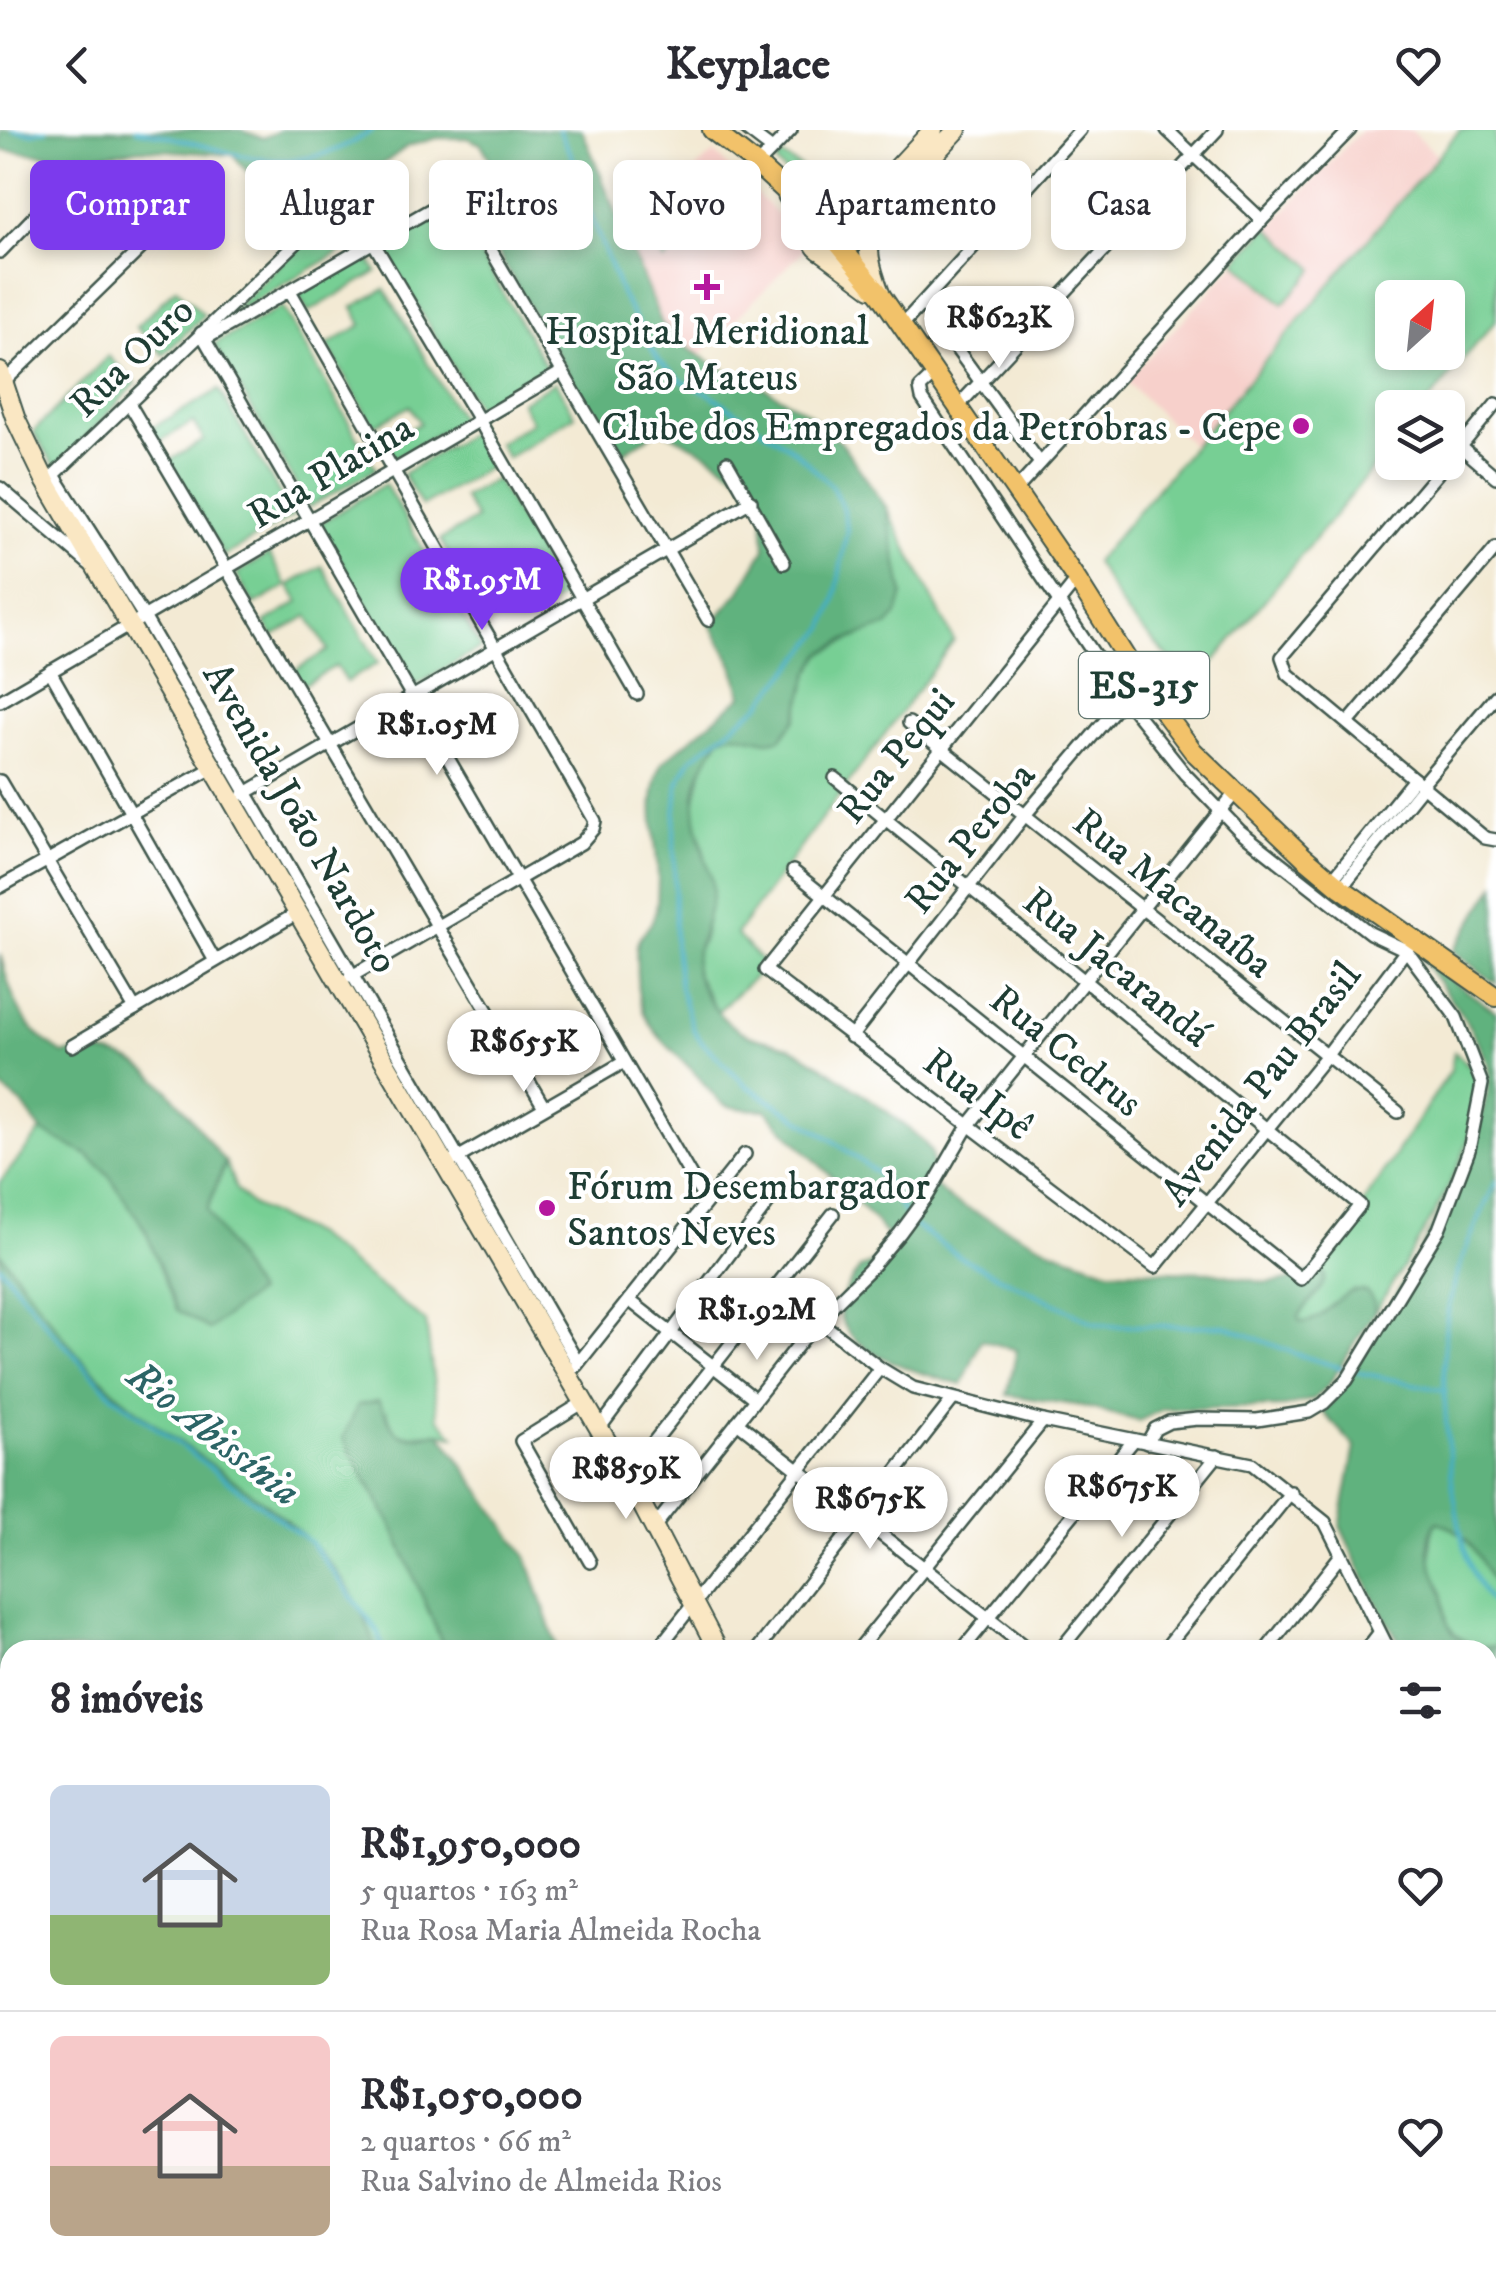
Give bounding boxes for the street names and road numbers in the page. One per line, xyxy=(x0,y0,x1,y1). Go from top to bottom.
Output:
street label: Rua Ouro xyxy=(61,287,206,429)
street label: Rua Platina xyxy=(240,404,424,542)
road number: ES-315 xyxy=(1079,652,1209,718)
street label: Avenida João Nardoto xyxy=(190,654,409,983)
street label: Rua Pequi xyxy=(828,679,967,835)
street label: Rua Peroba xyxy=(895,753,1048,925)
street label: Rua Macanaíba xyxy=(1062,798,1282,990)
street label: Rua Jacarandá xyxy=(1012,877,1220,1059)
street label: Avenida Pau Brasil xyxy=(1151,953,1373,1217)
street label: Rua Cedrus xyxy=(979,976,1152,1129)
street label: Rua Ipê xyxy=(913,1038,1042,1153)

